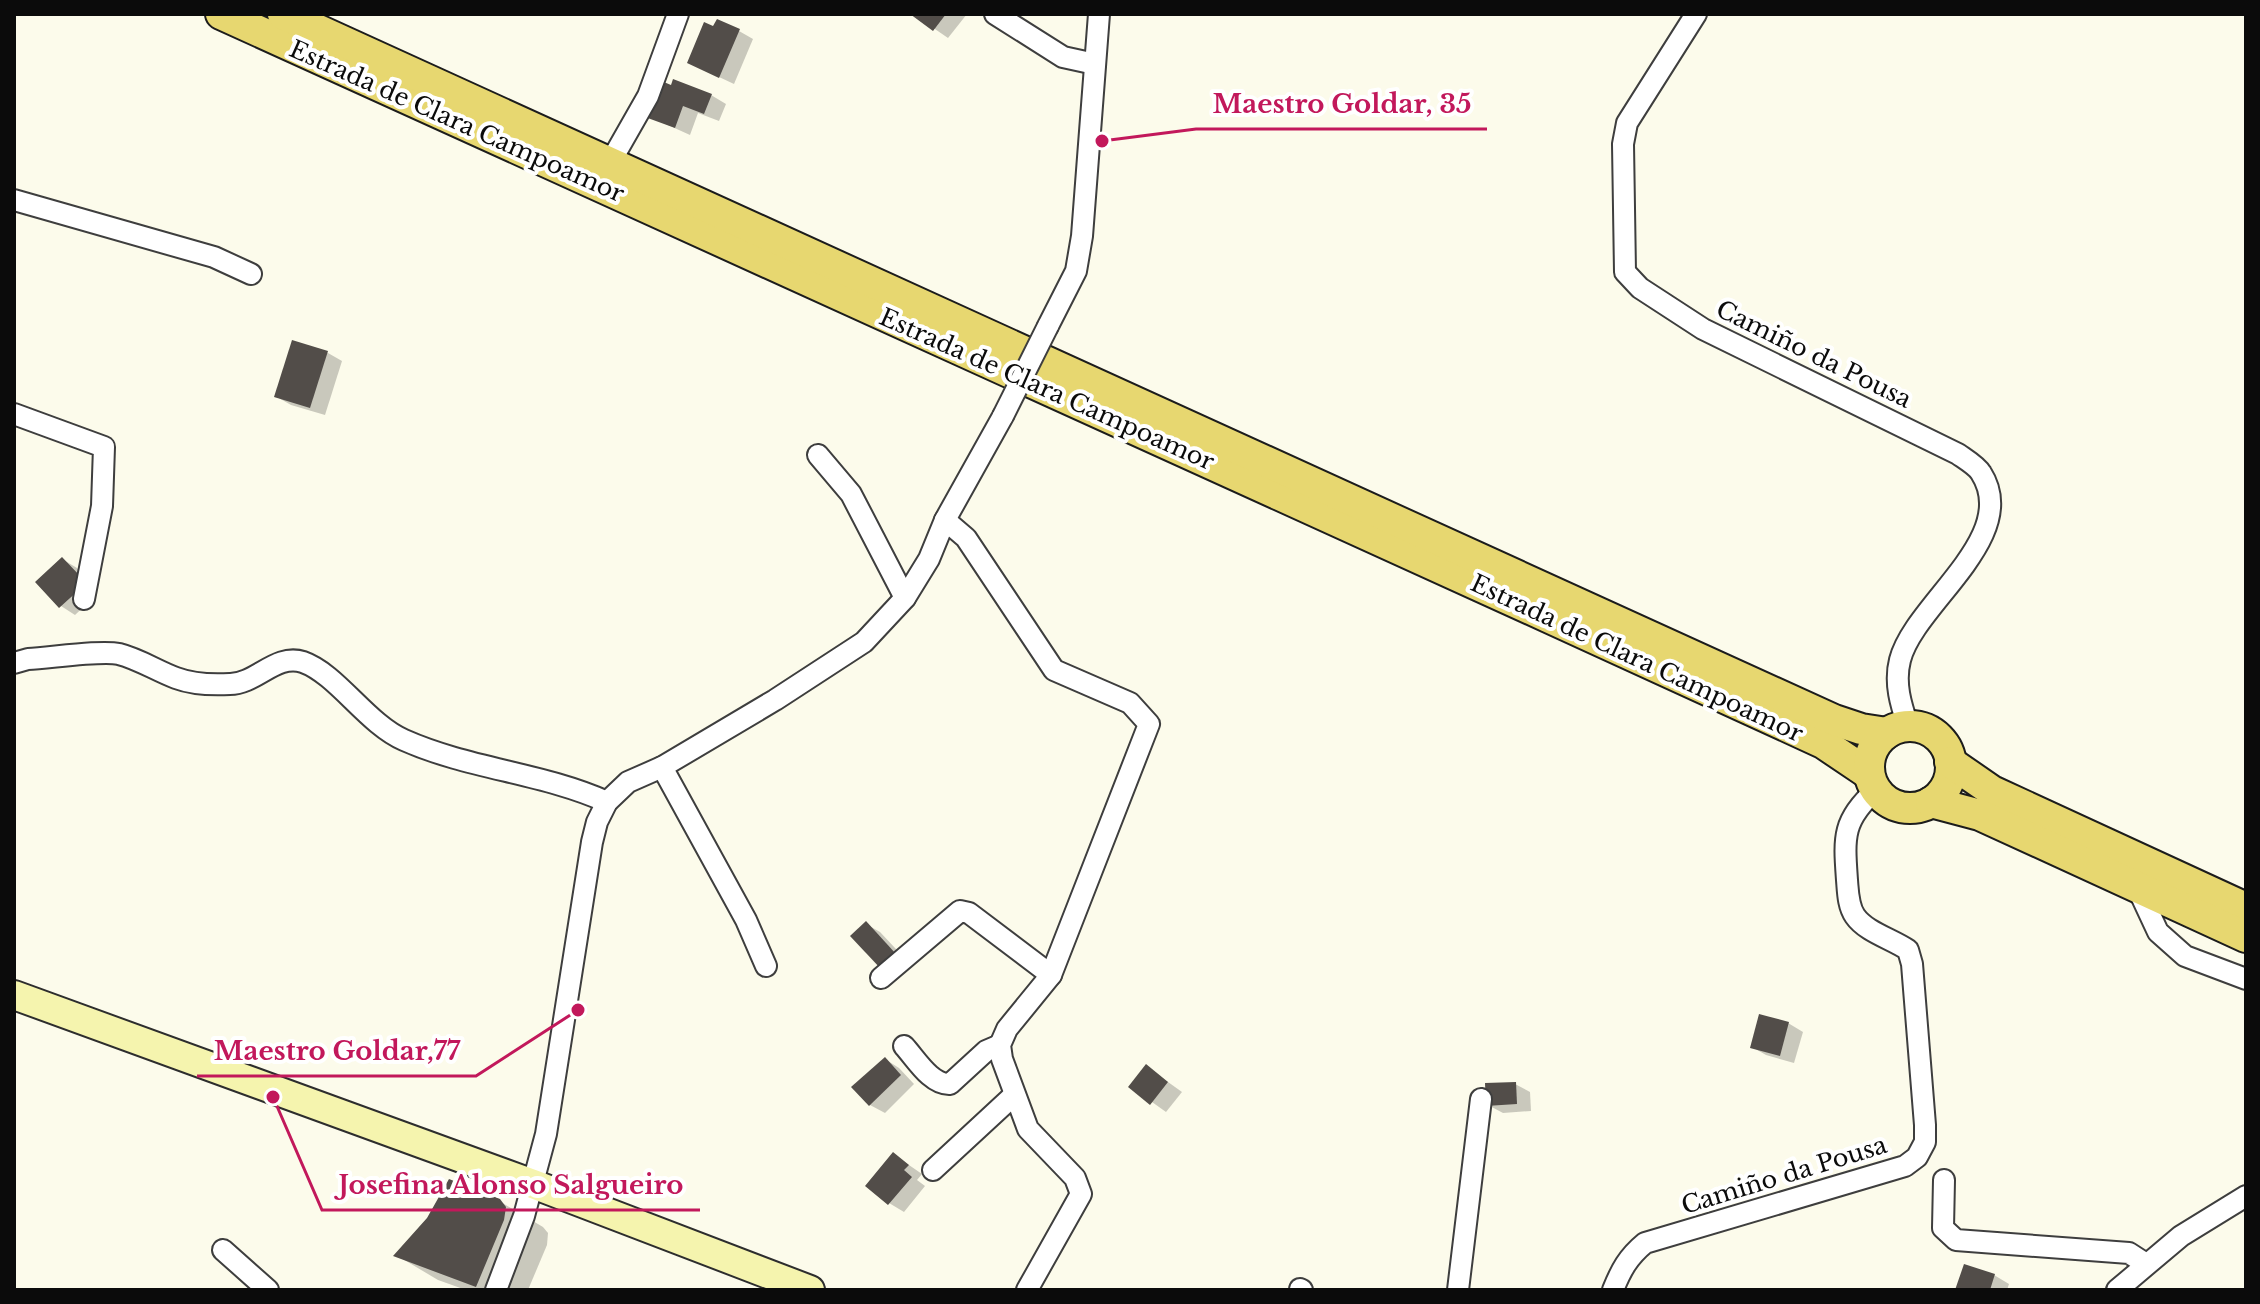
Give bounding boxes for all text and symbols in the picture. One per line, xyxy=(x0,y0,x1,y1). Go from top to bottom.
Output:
street label: Estrada de Clara Campoamor xyxy=(285,34,629,208)
callout: Maestro Goldar, 35 xyxy=(1196,79,1487,129)
text: Maestro Goldar, 35 xyxy=(1213,88,1472,120)
street label: Camiño da Pousa xyxy=(1712,294,1917,414)
street label: Estrada de Clara Campoamor xyxy=(875,302,1219,476)
street label: Estrada de Clara Campoamor xyxy=(1466,568,1808,748)
callout: Maestro Goldar,77 xyxy=(197,1026,476,1076)
text: Maestro Goldar,77 xyxy=(214,1035,461,1067)
street label: Camiño da Pousa xyxy=(1678,1130,1891,1220)
callout: Josefina Alonso Salgueiro xyxy=(322,1160,700,1210)
text: Josefina Alonso Salgueiro xyxy=(333,1169,684,1201)

